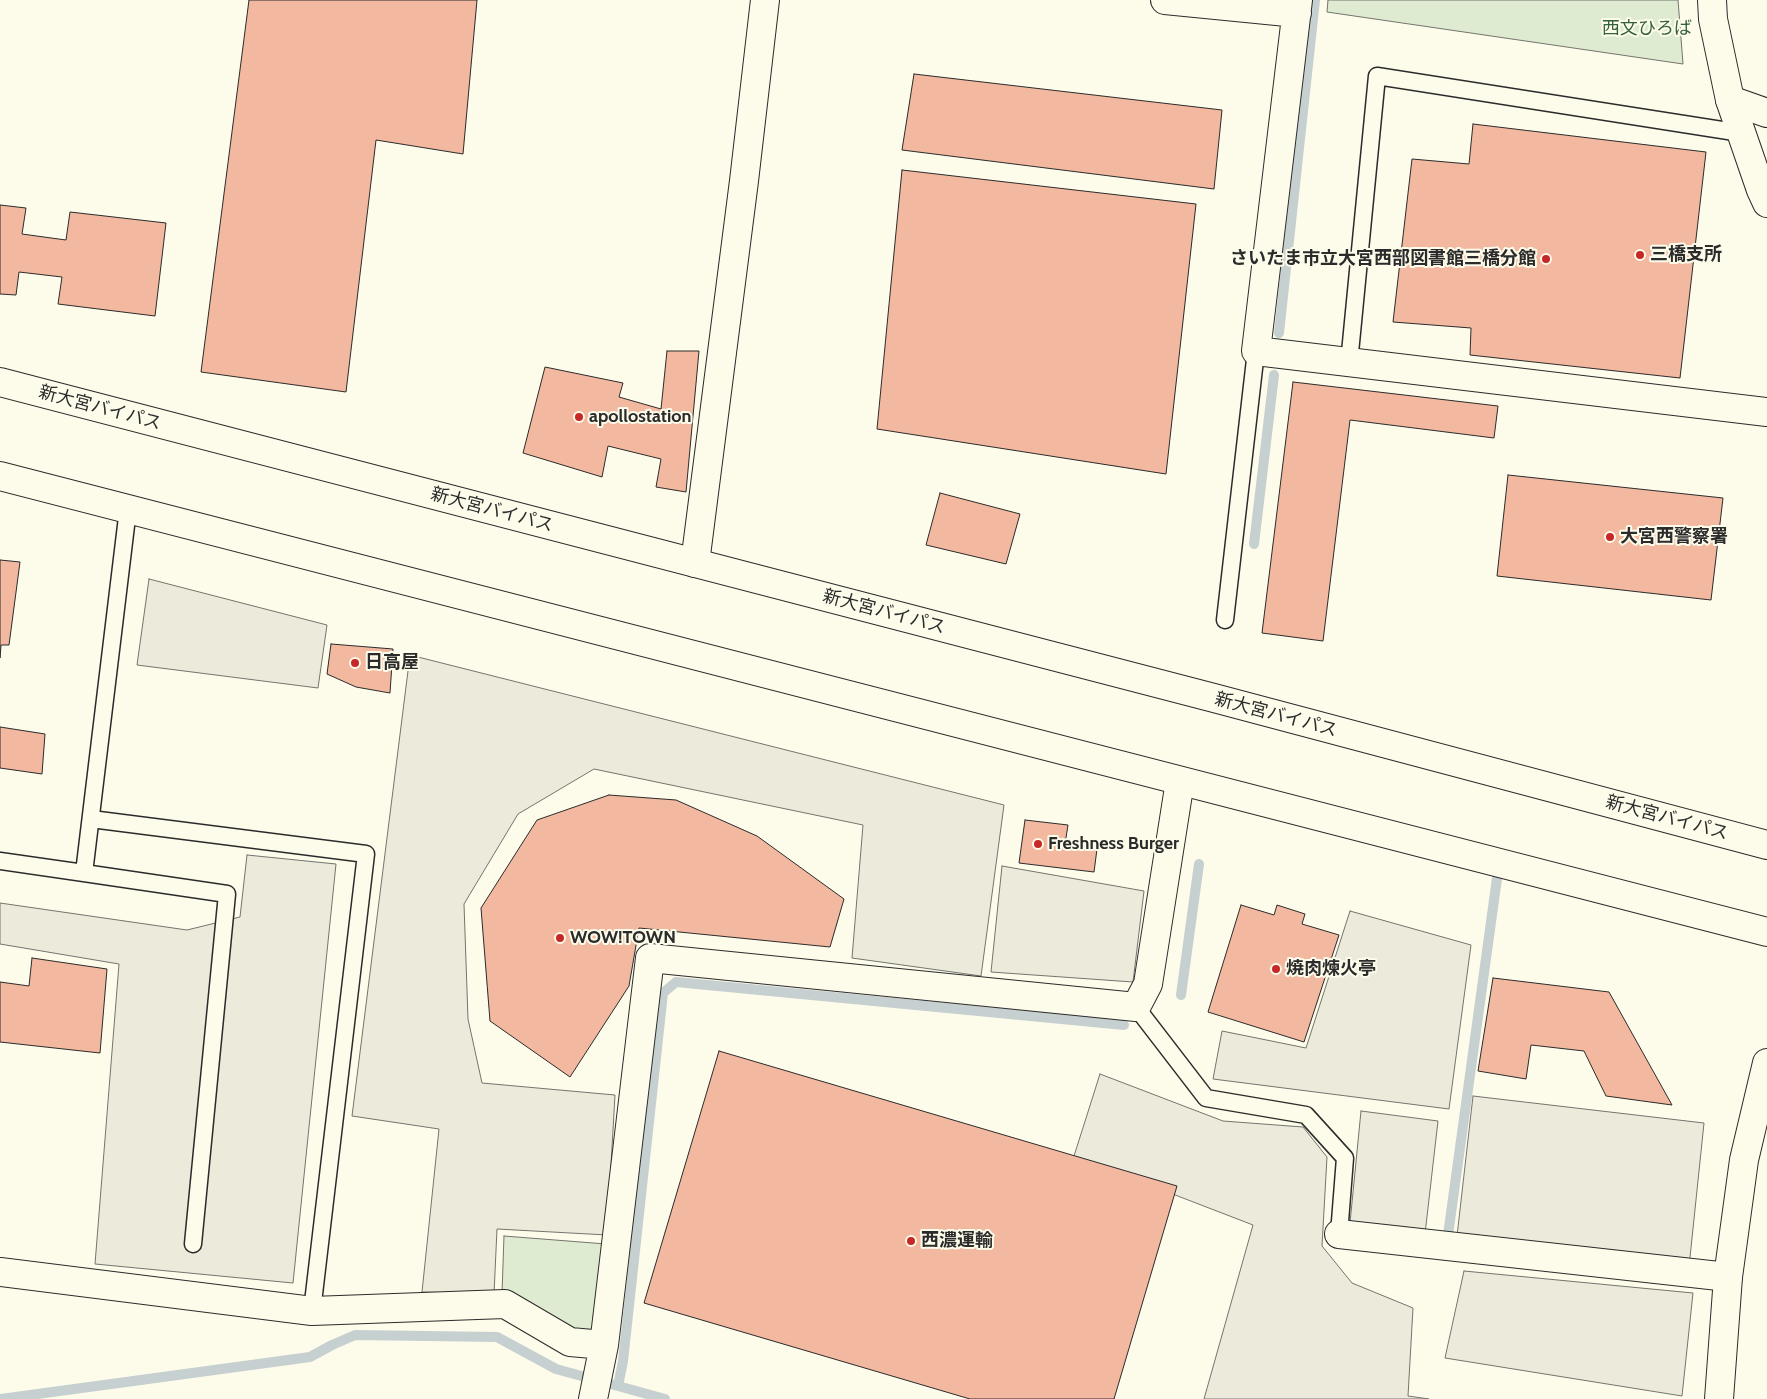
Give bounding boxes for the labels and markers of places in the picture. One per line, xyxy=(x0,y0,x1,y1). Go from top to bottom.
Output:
place label: 三橋支所 xyxy=(1650,244,1722,266)
place label: さいたま市立大宮西部図書館三橋分館 xyxy=(1230,248,1536,270)
marker: 三橋支所 xyxy=(1634,249,1646,261)
marker: さいたま市立大宮西部図書館三橋分館 xyxy=(1540,253,1552,265)
place label: apollostation xyxy=(589,406,691,428)
marker: apollostation xyxy=(573,411,585,423)
place label: 大宮西警察署 xyxy=(1620,526,1728,548)
marker: 大宮西警察署 xyxy=(1604,531,1616,543)
place label: 日高屋 xyxy=(365,652,419,674)
marker: 日高屋 xyxy=(349,657,361,669)
place label: Freshness Burger xyxy=(1048,833,1179,855)
marker: Freshness Burger xyxy=(1032,838,1044,850)
place label: WOW!TOWN xyxy=(570,927,676,949)
marker: WOW!TOWN xyxy=(554,932,566,944)
place label: 焼肉煉火亭 xyxy=(1286,958,1376,980)
marker: 焼肉煉火亭 xyxy=(1270,963,1282,975)
place label: 西濃運輸 xyxy=(921,1230,993,1252)
marker: 西濃運輸 xyxy=(905,1235,917,1247)

